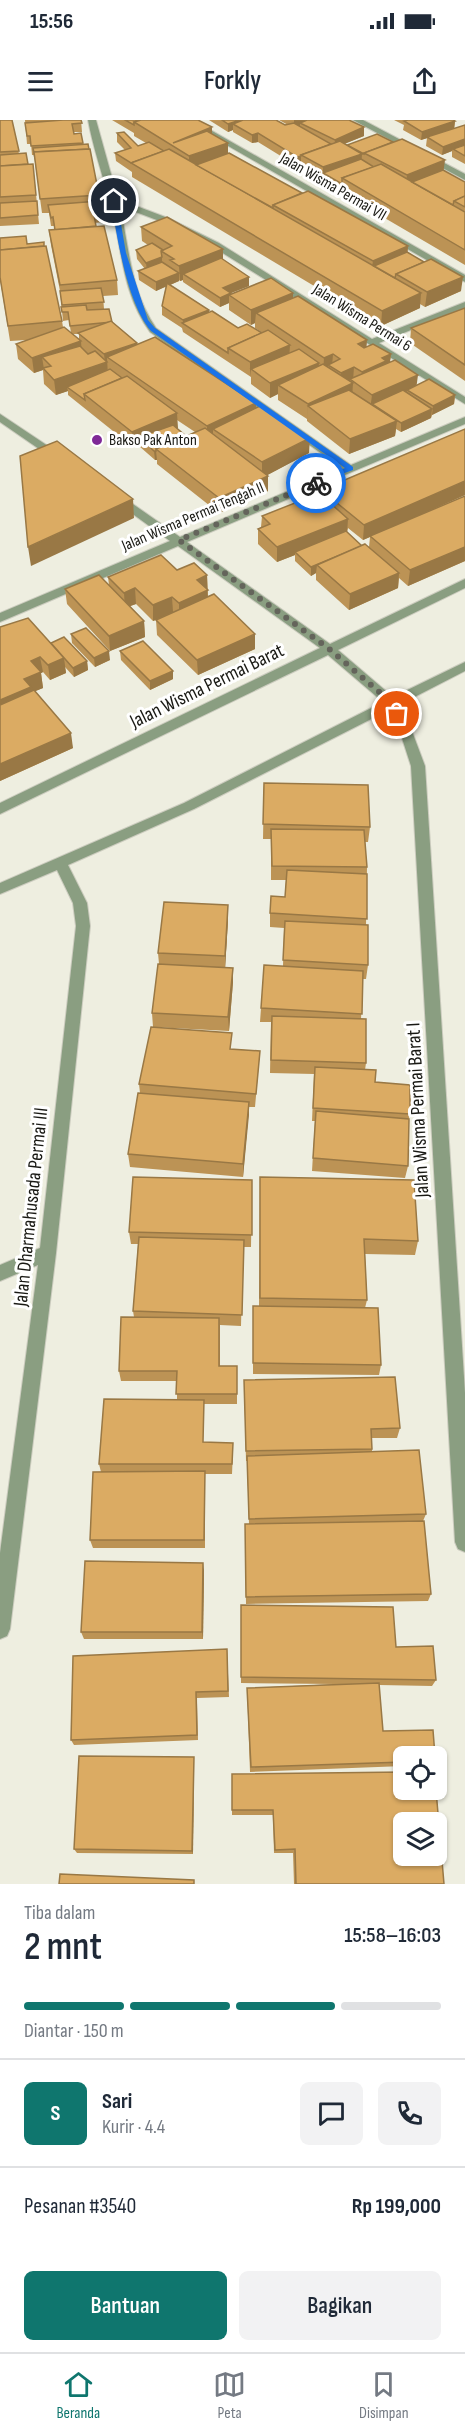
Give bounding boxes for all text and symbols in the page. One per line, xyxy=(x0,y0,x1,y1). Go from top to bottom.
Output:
text: 15:56 xyxy=(30,8,73,35)
icon: menu xyxy=(24,65,57,98)
text: Forkly xyxy=(204,65,261,97)
icon: share xyxy=(408,65,441,98)
street label: Jalan Wisma Permai VII xyxy=(276,148,389,225)
pin xyxy=(88,175,139,226)
icon: home xyxy=(97,184,130,217)
street label: Jalan Wisma Permai 6 xyxy=(308,280,415,356)
place label: Bakso Pak Anton xyxy=(109,431,197,450)
marker: Bakso Pak Anton xyxy=(90,433,104,447)
courier xyxy=(286,453,346,513)
icon: bike xyxy=(300,467,333,500)
street label: Jalan Wisma Permai Tengah II xyxy=(118,478,267,556)
street label: Jalan Wisma Permai Barat xyxy=(125,638,288,734)
pin xyxy=(371,688,422,739)
icon: bag xyxy=(380,697,413,730)
street label: Jalan Wisma Permai Barat I xyxy=(401,1022,435,1199)
street label: Jalan Dharmahusada Permai III xyxy=(9,1106,53,1309)
map controls xyxy=(393,1746,447,1866)
button: locate xyxy=(393,1746,447,1800)
button: layers xyxy=(393,1812,447,1866)
text: Tiba dalam xyxy=(24,1901,95,1925)
text: 15:58–16:03 xyxy=(344,1922,441,1949)
text: 2 mnt xyxy=(24,1924,102,1971)
text: Diantar · 150 m xyxy=(24,2019,124,2043)
button: chat xyxy=(300,2082,363,2145)
button: phone xyxy=(378,2082,441,2145)
text: Sari xyxy=(102,2088,132,2115)
text: S xyxy=(51,2100,60,2127)
text: Kurir · 4.4 xyxy=(102,2115,165,2139)
text: Pesanan #3540 xyxy=(24,2193,136,2220)
text: Rp 199,000 xyxy=(352,2193,441,2220)
button: Bantuan xyxy=(24,2271,227,2340)
button: Bagikan xyxy=(239,2271,441,2340)
tab: Beranda xyxy=(56,2368,100,2423)
tab: Peta xyxy=(213,2368,246,2423)
tab: Disimpan xyxy=(359,2368,409,2423)

